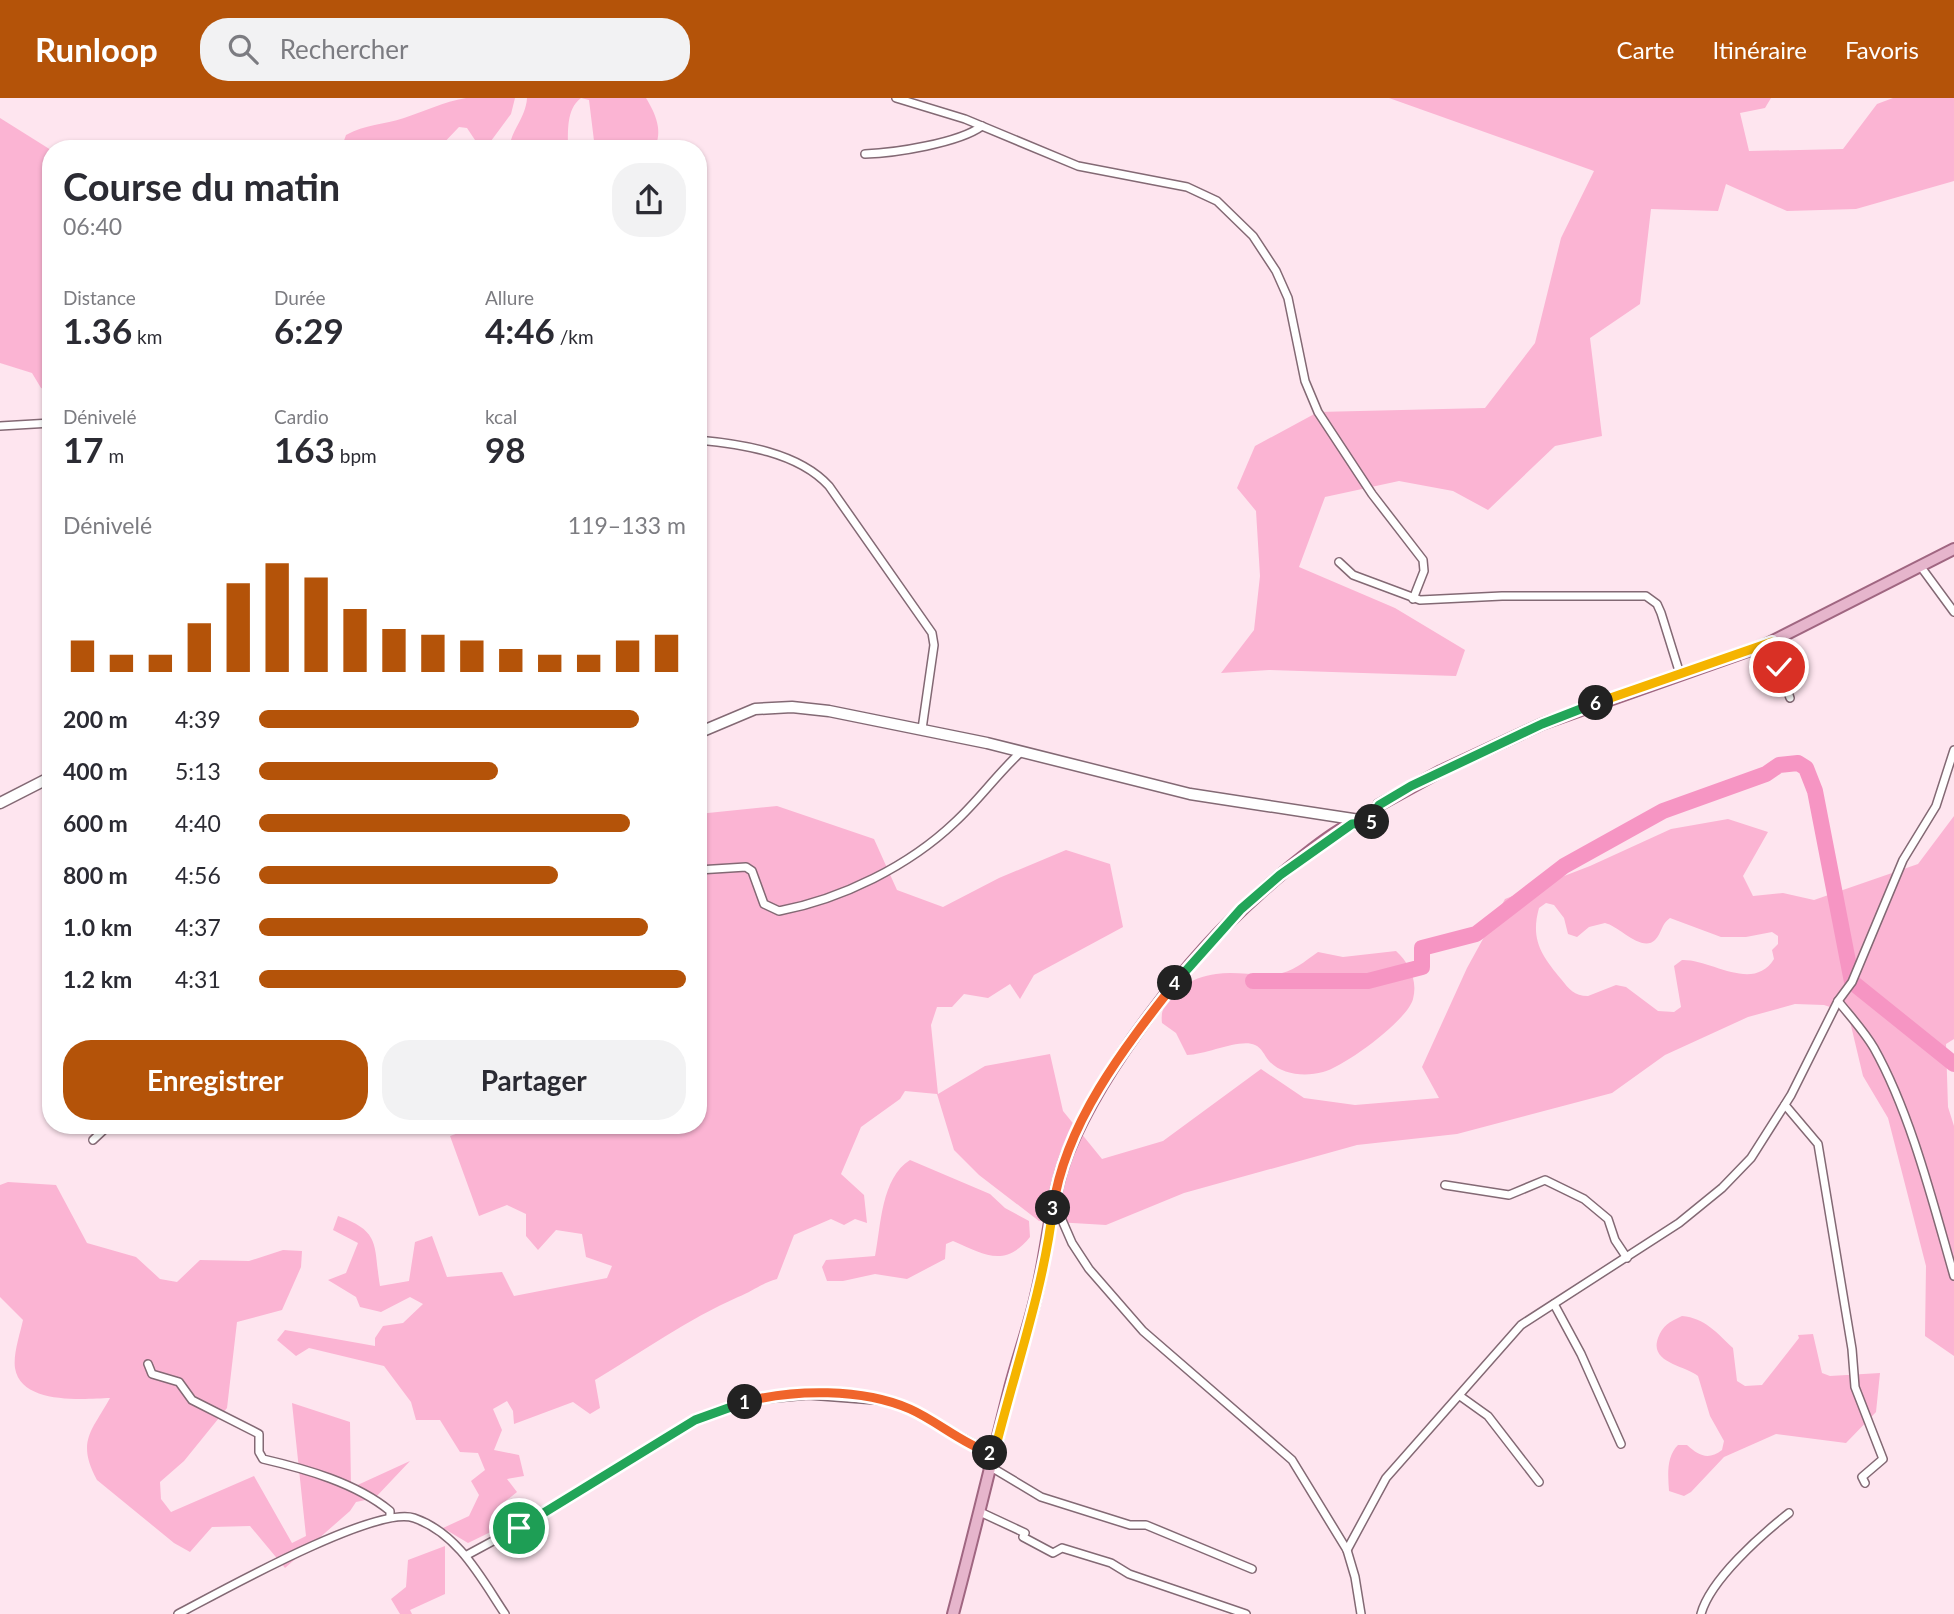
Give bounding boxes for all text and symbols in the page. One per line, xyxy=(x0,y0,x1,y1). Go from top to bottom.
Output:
search box xyxy=(200,18,690,81)
text: Runloop xyxy=(35,29,158,69)
icon: search xyxy=(224,30,262,68)
text: Rechercher xyxy=(280,33,409,65)
text: Carte xyxy=(1617,35,1675,64)
text: Itinéraire xyxy=(1713,35,1807,64)
text: Favoris xyxy=(1845,35,1919,64)
text: Course du matin xyxy=(63,163,340,209)
button: share xyxy=(612,163,686,237)
text: 06:40 xyxy=(63,212,122,240)
text: Distance xyxy=(63,286,136,309)
text: Durée xyxy=(274,286,325,309)
text: Allure xyxy=(485,286,534,309)
text: 1.36 xyxy=(63,309,132,351)
text: 6:29 xyxy=(274,309,344,351)
text: 4:46 xyxy=(485,309,555,351)
text: km xyxy=(132,325,162,348)
text: /km xyxy=(555,325,594,348)
text: Dénivelé xyxy=(63,405,137,428)
text: Cardio xyxy=(274,405,329,428)
text: kcal xyxy=(485,405,517,428)
text: 17 xyxy=(63,428,104,470)
text: 163 xyxy=(274,428,335,470)
text: 98 xyxy=(485,428,526,470)
text: m xyxy=(104,444,124,467)
text: bpm xyxy=(335,444,377,467)
text: Dénivelé xyxy=(63,511,152,539)
text: 119–133 m xyxy=(568,511,686,539)
pin xyxy=(1749,637,1809,697)
icon: check xyxy=(1760,648,1798,686)
pin: 6 xyxy=(1578,686,1614,720)
text: 6 xyxy=(1590,691,1601,714)
text: 200 m xyxy=(63,705,128,733)
text: 4:39 xyxy=(175,705,221,733)
text: 400 m xyxy=(63,757,128,785)
text: 5:13 xyxy=(175,757,221,785)
pin: 5 xyxy=(1354,804,1390,840)
text: 600 m xyxy=(63,809,128,837)
text: 4:40 xyxy=(175,809,221,837)
text: 5 xyxy=(1366,810,1377,833)
text: 800 m xyxy=(63,861,128,889)
text: 4:56 xyxy=(175,861,221,889)
text: 1.0 km xyxy=(63,913,132,941)
text: 4:37 xyxy=(175,913,221,941)
text: 1.2 km xyxy=(63,965,132,993)
text: 4:31 xyxy=(175,965,221,993)
pin: 4 xyxy=(1158,966,1192,1001)
text: 4 xyxy=(1169,971,1180,994)
button: Enregistrer xyxy=(63,1040,368,1120)
button: Partager xyxy=(382,1040,686,1120)
pin: 3 xyxy=(1036,1190,1070,1226)
text: 3 xyxy=(1047,1196,1058,1219)
pin: 1 xyxy=(728,1384,762,1420)
text: 1 xyxy=(739,1390,750,1413)
pin: 2 xyxy=(972,1436,1007,1470)
text: 2 xyxy=(984,1441,995,1464)
pin xyxy=(489,1498,549,1558)
icon: arrive xyxy=(500,1509,538,1547)

